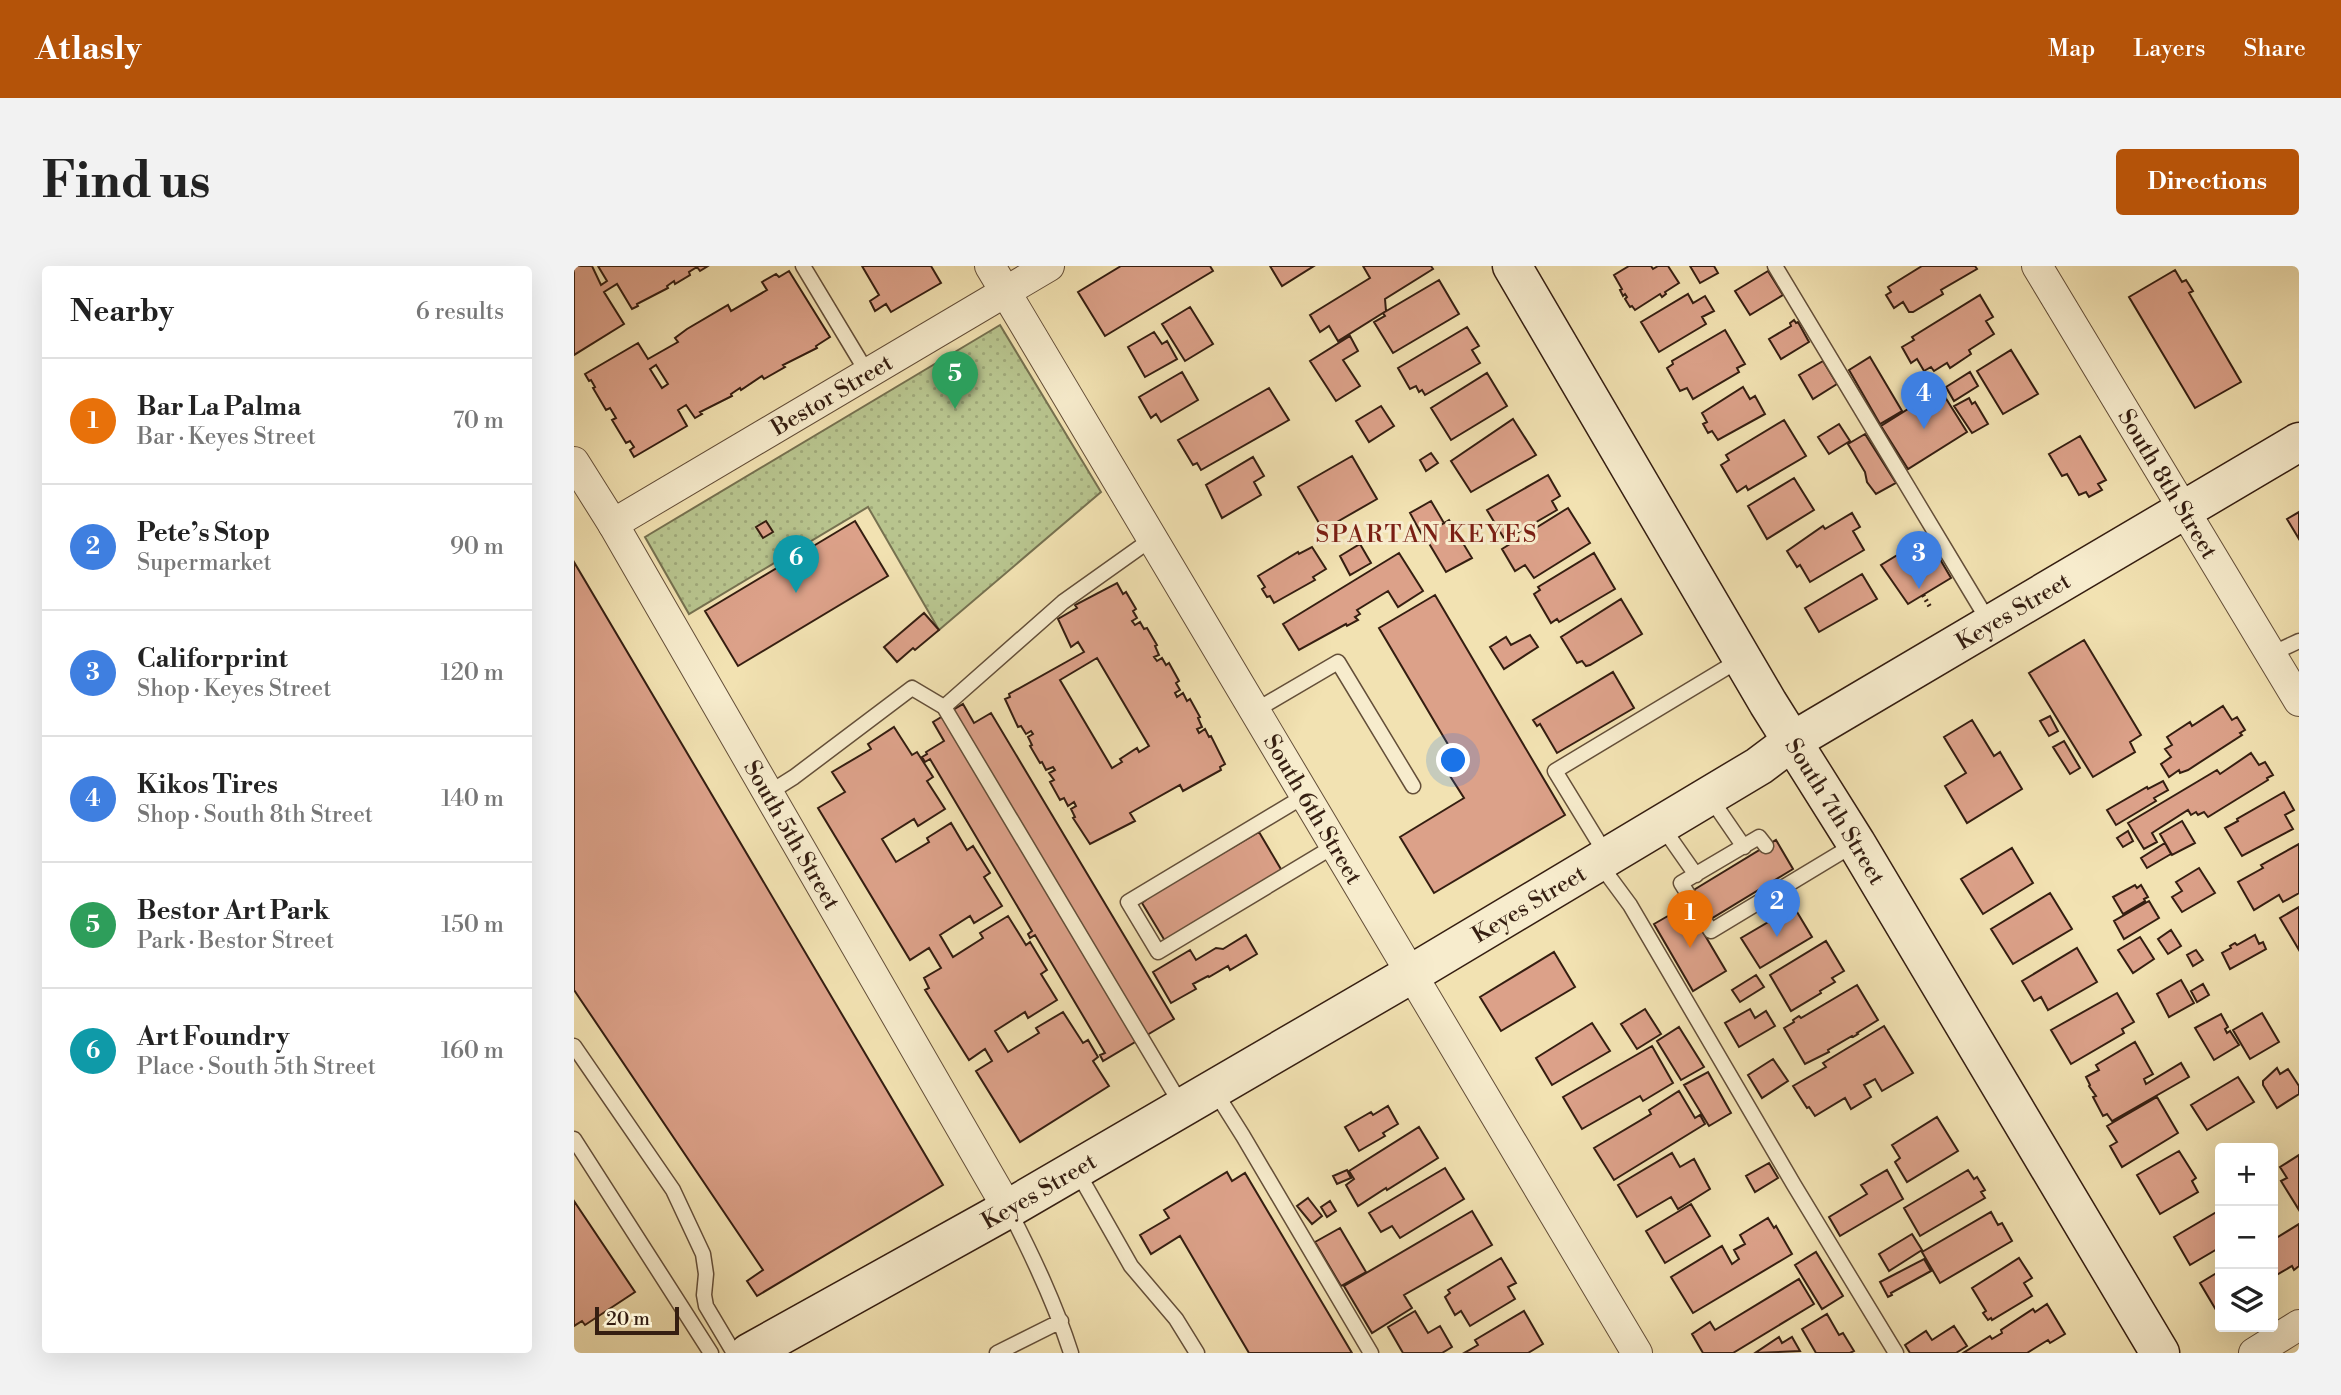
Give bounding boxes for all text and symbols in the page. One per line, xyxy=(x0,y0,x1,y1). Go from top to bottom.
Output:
text: Atlasly xyxy=(35,29,141,70)
text: Map xyxy=(2048,34,2095,64)
text: Layers xyxy=(2133,34,2205,64)
text: Share xyxy=(2243,34,2306,64)
button: Directions xyxy=(2116,149,2299,215)
text: Find us xyxy=(42,152,211,213)
text: Nearby xyxy=(70,293,174,331)
text: 6 results xyxy=(416,298,504,326)
street label: Bestor Street xyxy=(766,349,898,443)
pin: 5 xyxy=(932,351,978,409)
pin: 4 xyxy=(1901,371,1947,429)
text: Bar La Palma xyxy=(137,391,301,423)
street label: South 8th Street xyxy=(2111,404,2223,564)
text: 1 xyxy=(87,407,99,435)
text: 70 m xyxy=(453,407,504,435)
text: Bar · Keyes Street xyxy=(137,423,316,451)
text: Pete’s Stop xyxy=(137,517,270,549)
district label: SPARTAN KEYES xyxy=(1315,520,1539,550)
pin: 3 xyxy=(1896,531,1942,589)
text: 2 xyxy=(86,533,100,561)
text: 90 m xyxy=(450,533,504,561)
pin: 6 xyxy=(773,535,819,593)
text: Supermarket xyxy=(137,549,272,577)
street label: Keyes Street xyxy=(1951,567,2076,656)
text: Califorprint xyxy=(137,643,288,675)
text: 3 xyxy=(86,659,100,687)
text: 120 m xyxy=(440,659,504,687)
text: Shop · Keyes Street xyxy=(137,675,331,703)
street label: South 6th Street xyxy=(1257,730,1368,890)
street label: South 7th Street xyxy=(1779,733,1891,890)
your location xyxy=(1436,743,1470,777)
street label: South 5th Street xyxy=(737,755,846,915)
text: Kikos Tires xyxy=(137,769,278,801)
text: 4 xyxy=(85,785,101,813)
text: 140 m xyxy=(441,785,504,813)
text: Shop · South 8th Street xyxy=(137,801,373,829)
street label: Keyes Street xyxy=(1467,860,1591,949)
pin: 2 xyxy=(1754,879,1800,937)
pin: 1 xyxy=(1667,890,1713,948)
text: Bestor Art Park xyxy=(137,895,330,927)
text: 5 xyxy=(86,911,100,939)
text: 150 m xyxy=(441,911,504,939)
text: Park · Bestor Street xyxy=(137,927,334,955)
text: Art Foundry xyxy=(137,1021,290,1053)
text: 6 xyxy=(86,1037,100,1065)
text: 160 m xyxy=(441,1037,504,1065)
text: Place · South 5th Street xyxy=(137,1053,376,1081)
map controls xyxy=(2215,1143,2278,1332)
button: + xyxy=(2215,1143,2278,1206)
street label: Keyes Street xyxy=(977,1148,1102,1236)
button: − xyxy=(2215,1206,2278,1269)
button: layers xyxy=(2215,1269,2278,1332)
scale bar xyxy=(595,1304,679,1336)
text: 20 m xyxy=(606,1307,650,1331)

